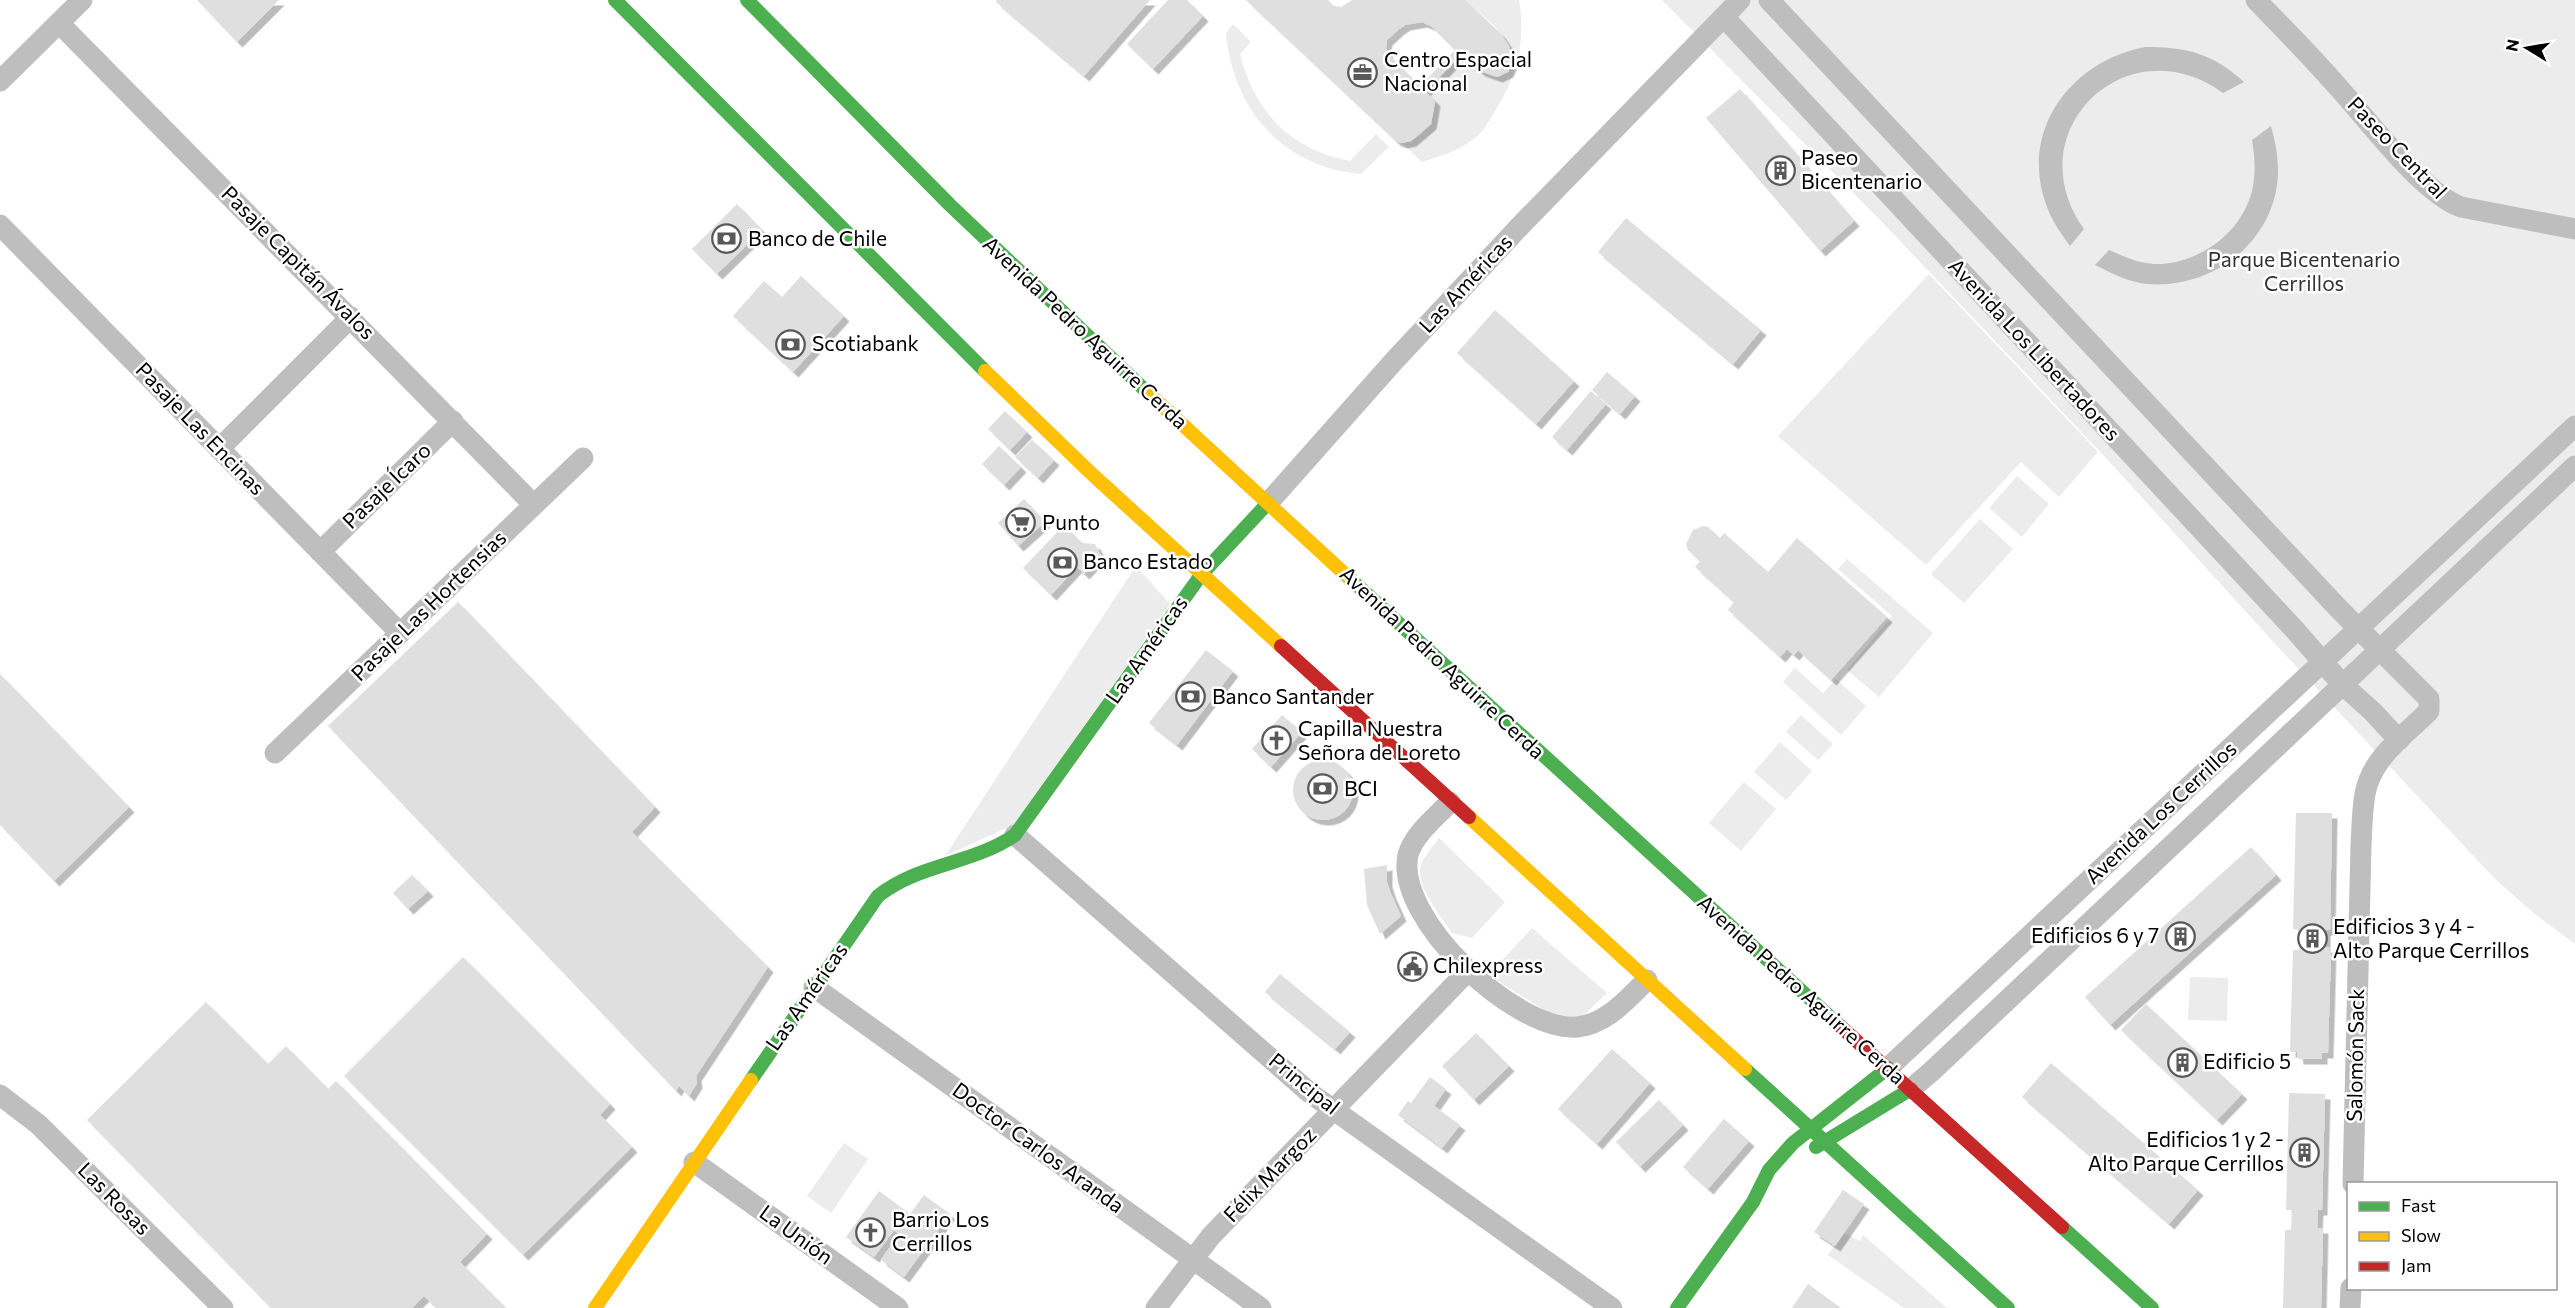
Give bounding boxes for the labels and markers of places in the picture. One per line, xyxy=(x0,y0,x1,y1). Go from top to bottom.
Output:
place label: Centro Espacial Nacional xyxy=(1384,46,1532,95)
office icon: Centro Espacial Nacional xyxy=(1347,56,1379,88)
place label: Paseo Bicentenario xyxy=(1801,144,1922,193)
building icon: Paseo Bicentenario xyxy=(1764,154,1796,186)
bank icon: Banco de Chile xyxy=(711,223,743,255)
place label: Banco de Chile xyxy=(748,225,887,250)
bank icon: Scotiabank xyxy=(775,328,807,360)
place label: Scotiabank xyxy=(812,330,919,355)
supermarket icon: Punto xyxy=(1005,507,1037,539)
place label: Punto xyxy=(1042,509,1100,534)
bank icon: Banco Estado xyxy=(1046,546,1078,578)
place label: Banco Estado xyxy=(1083,548,1213,573)
bank icon: Banco Santander xyxy=(1175,681,1207,713)
place label: Banco Santander xyxy=(1212,683,1374,708)
place label: Capilla Nuestra Señora de Loreto xyxy=(1298,715,1461,764)
church icon: Capilla Nuestra Señora de Loreto xyxy=(1261,725,1293,757)
bank icon: BCI xyxy=(1307,773,1339,805)
place label: BCI xyxy=(1344,775,1378,800)
place label: Edificios 3 y 4 - Alto Parque Cerrillos xyxy=(2333,913,2529,962)
building icon: Edificios 6 y 7 xyxy=(2164,920,2196,952)
place label: Edificios 6 y 7 xyxy=(2031,922,2159,947)
building icon: Edificios 3 y 4 - Alto Parque Cerrillos xyxy=(2296,923,2328,955)
public building icon: Chilexpress xyxy=(1396,950,1428,982)
place label: Chilexpress xyxy=(1433,952,1543,977)
building icon: Edificio 5 xyxy=(2166,1046,2198,1078)
place label: Edificio 5 xyxy=(2203,1048,2291,1073)
place label: Edificios 1 y 2 - Alto Parque Cerrillos xyxy=(2088,1126,2284,1175)
building icon: Edificios 1 y 2 - Alto Parque Cerrillos xyxy=(2289,1136,2321,1168)
place label: Barrio Los Cerrillos xyxy=(892,1206,989,1255)
church icon: Barrio Los Cerrillos xyxy=(855,1216,887,1248)

